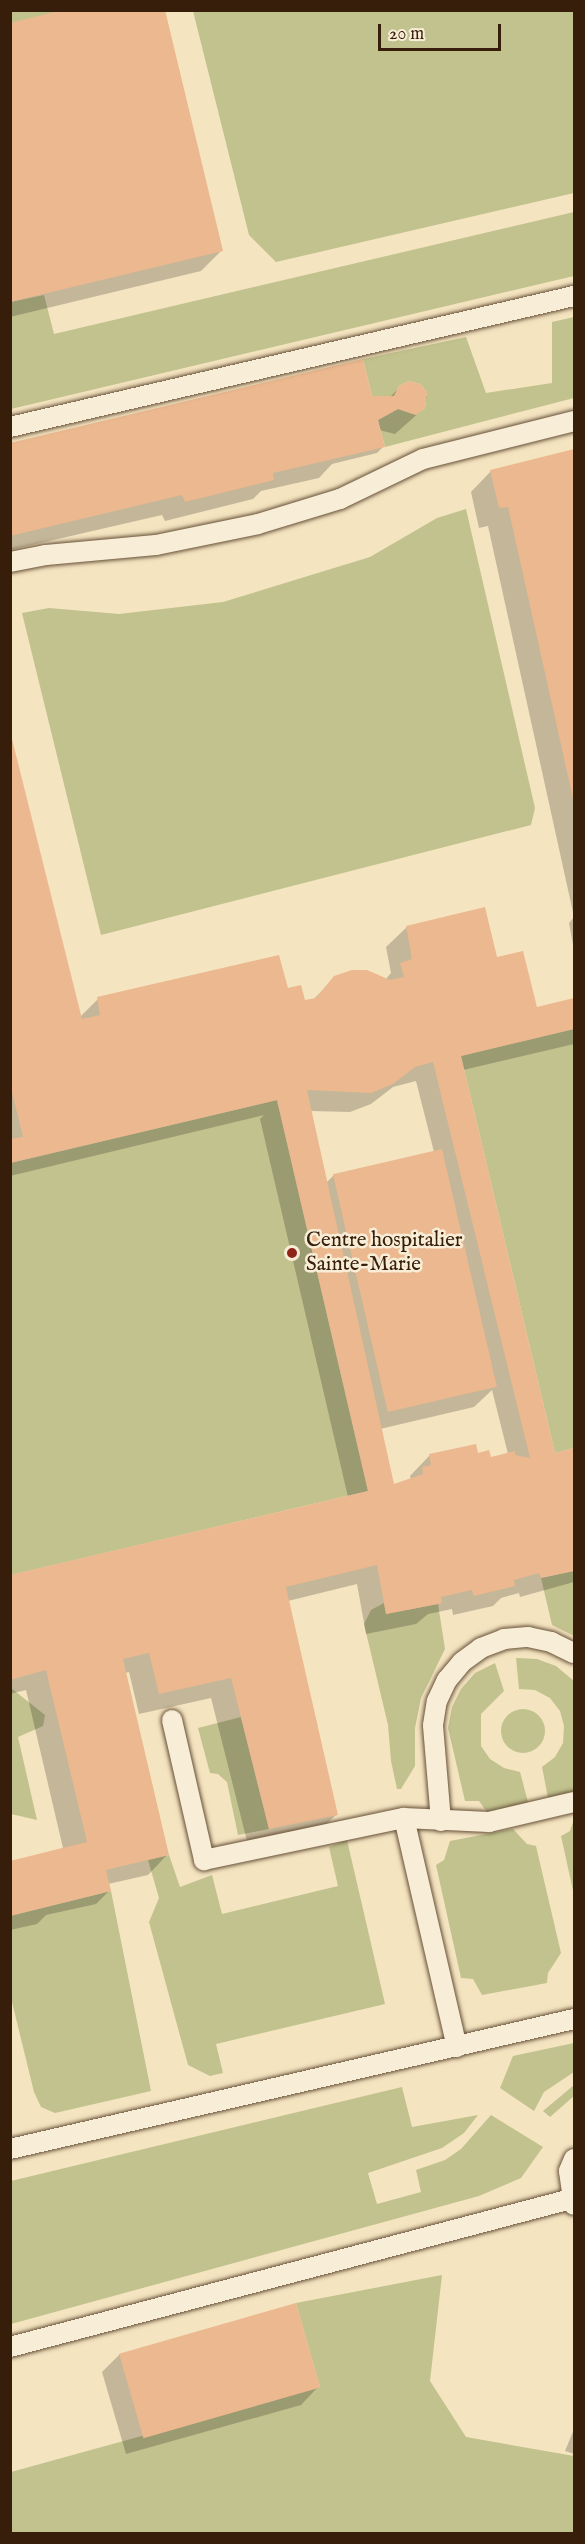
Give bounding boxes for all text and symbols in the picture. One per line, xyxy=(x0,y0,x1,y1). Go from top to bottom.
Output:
scale bar xyxy=(381,12,504,50)
text: 20 m xyxy=(389,23,424,46)
place label: Centre hospitalier Sainte-Marie xyxy=(306,1228,462,1278)
marker: Centre hospitalier Sainte-Marie xyxy=(283,1244,301,1262)

